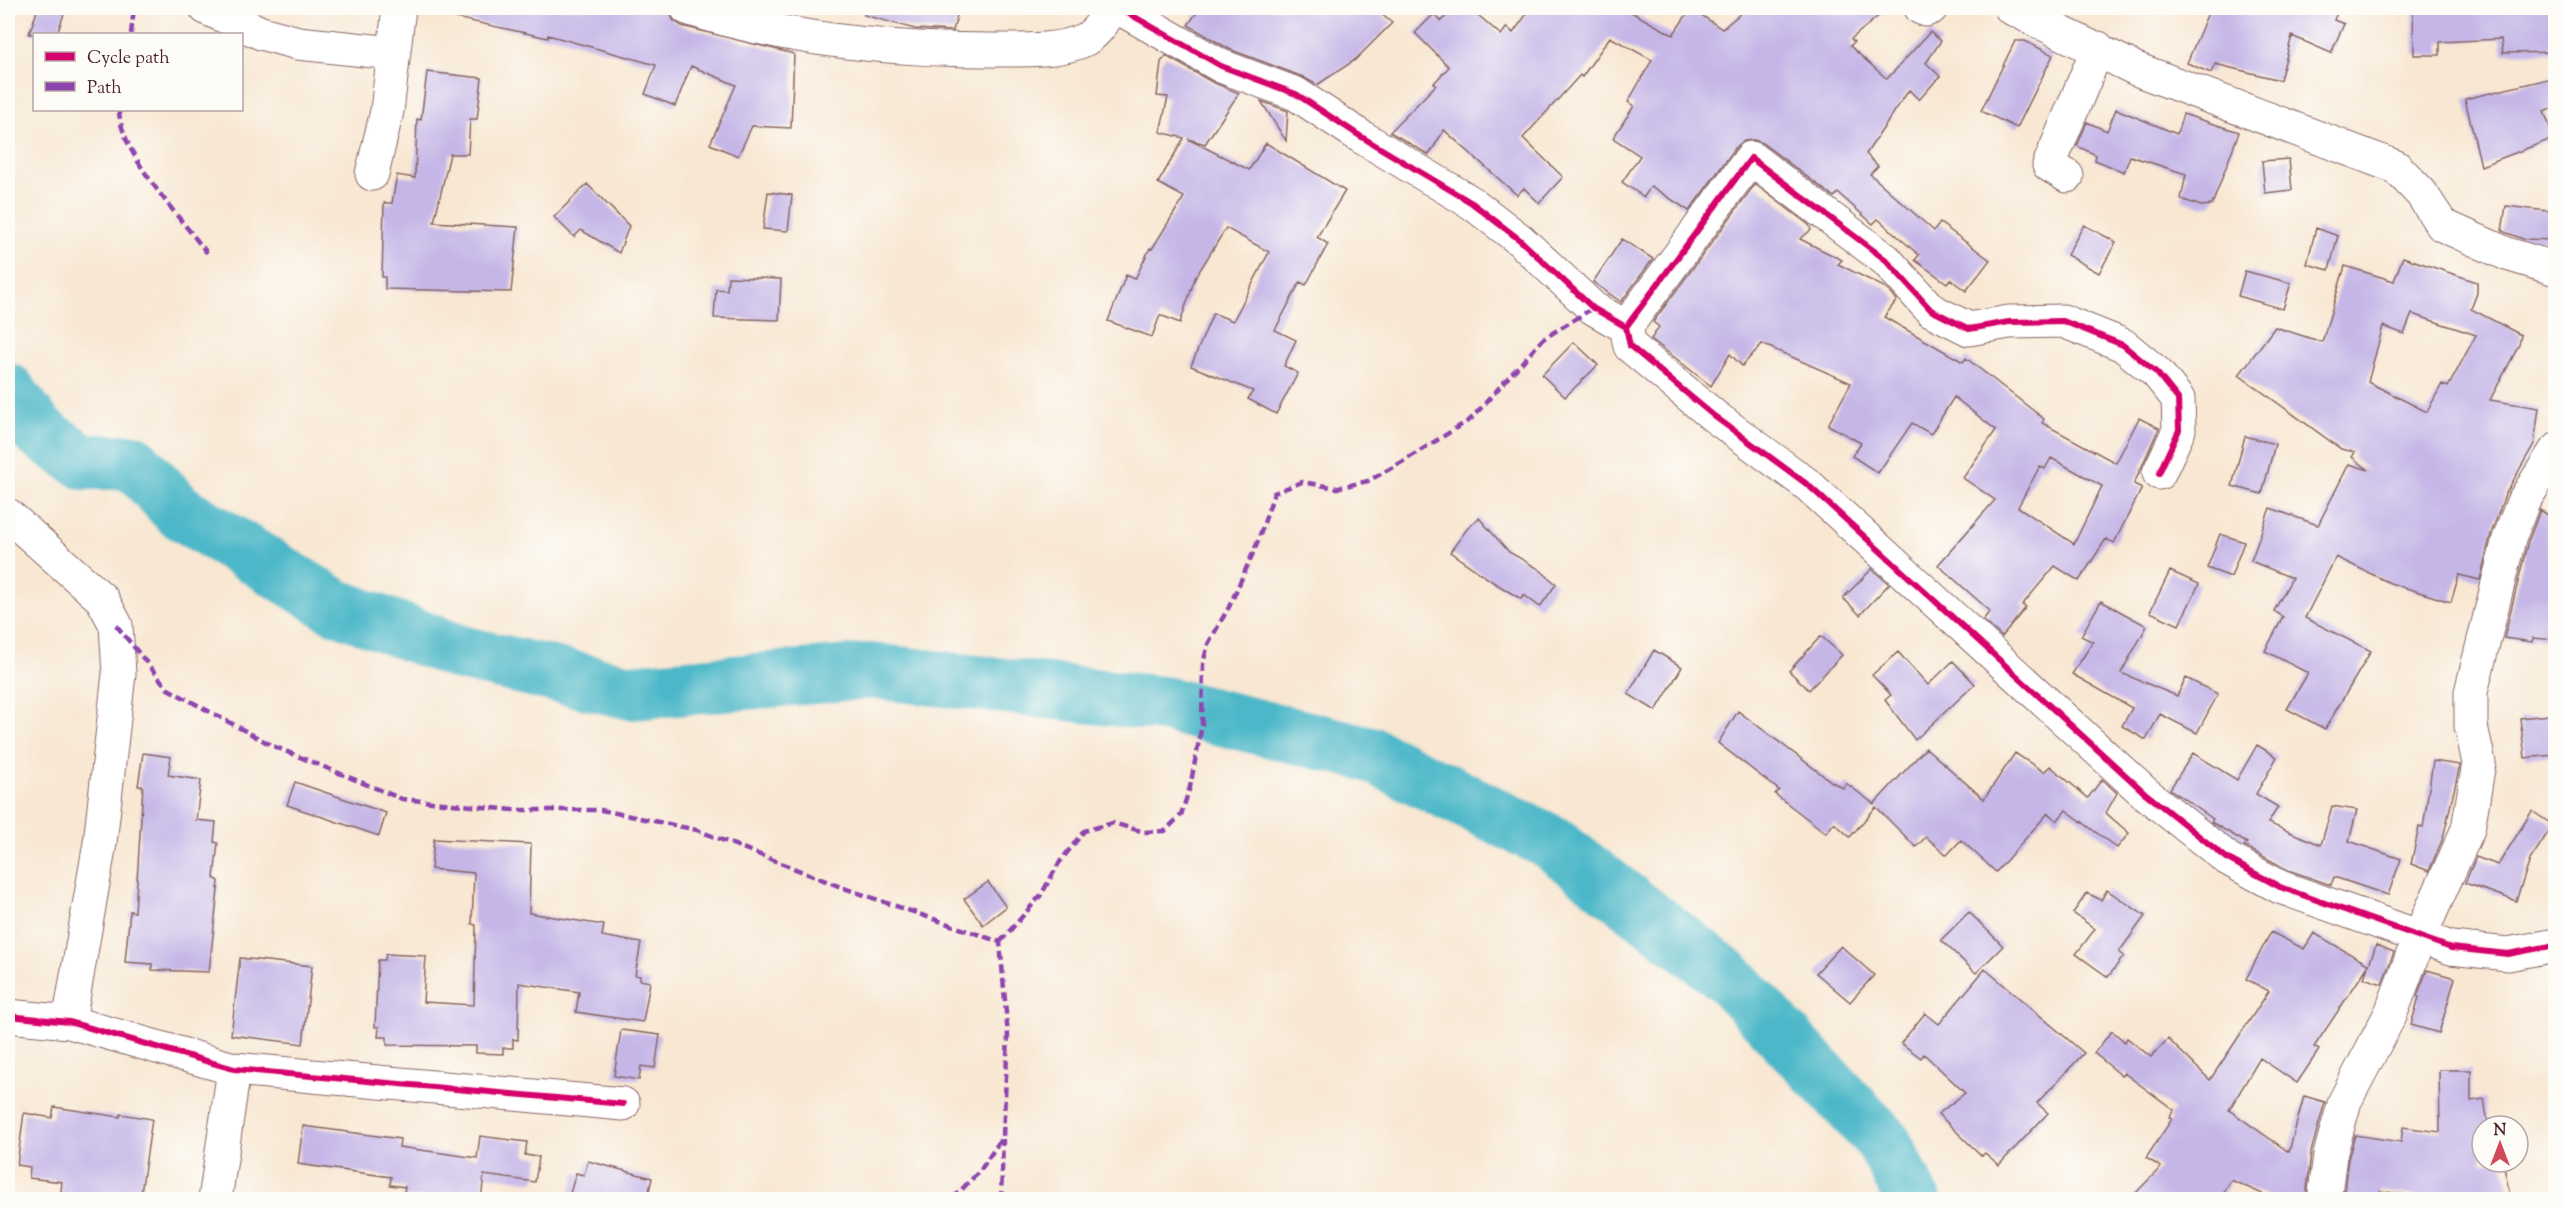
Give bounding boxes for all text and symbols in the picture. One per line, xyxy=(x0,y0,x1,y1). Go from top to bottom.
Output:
legend xyxy=(33,33,243,111)
text: Cycle path xyxy=(87,46,170,72)
text: Path xyxy=(87,76,122,102)
north arrow xyxy=(2470,1114,2530,1174)
text: N xyxy=(2494,1120,2507,1143)

